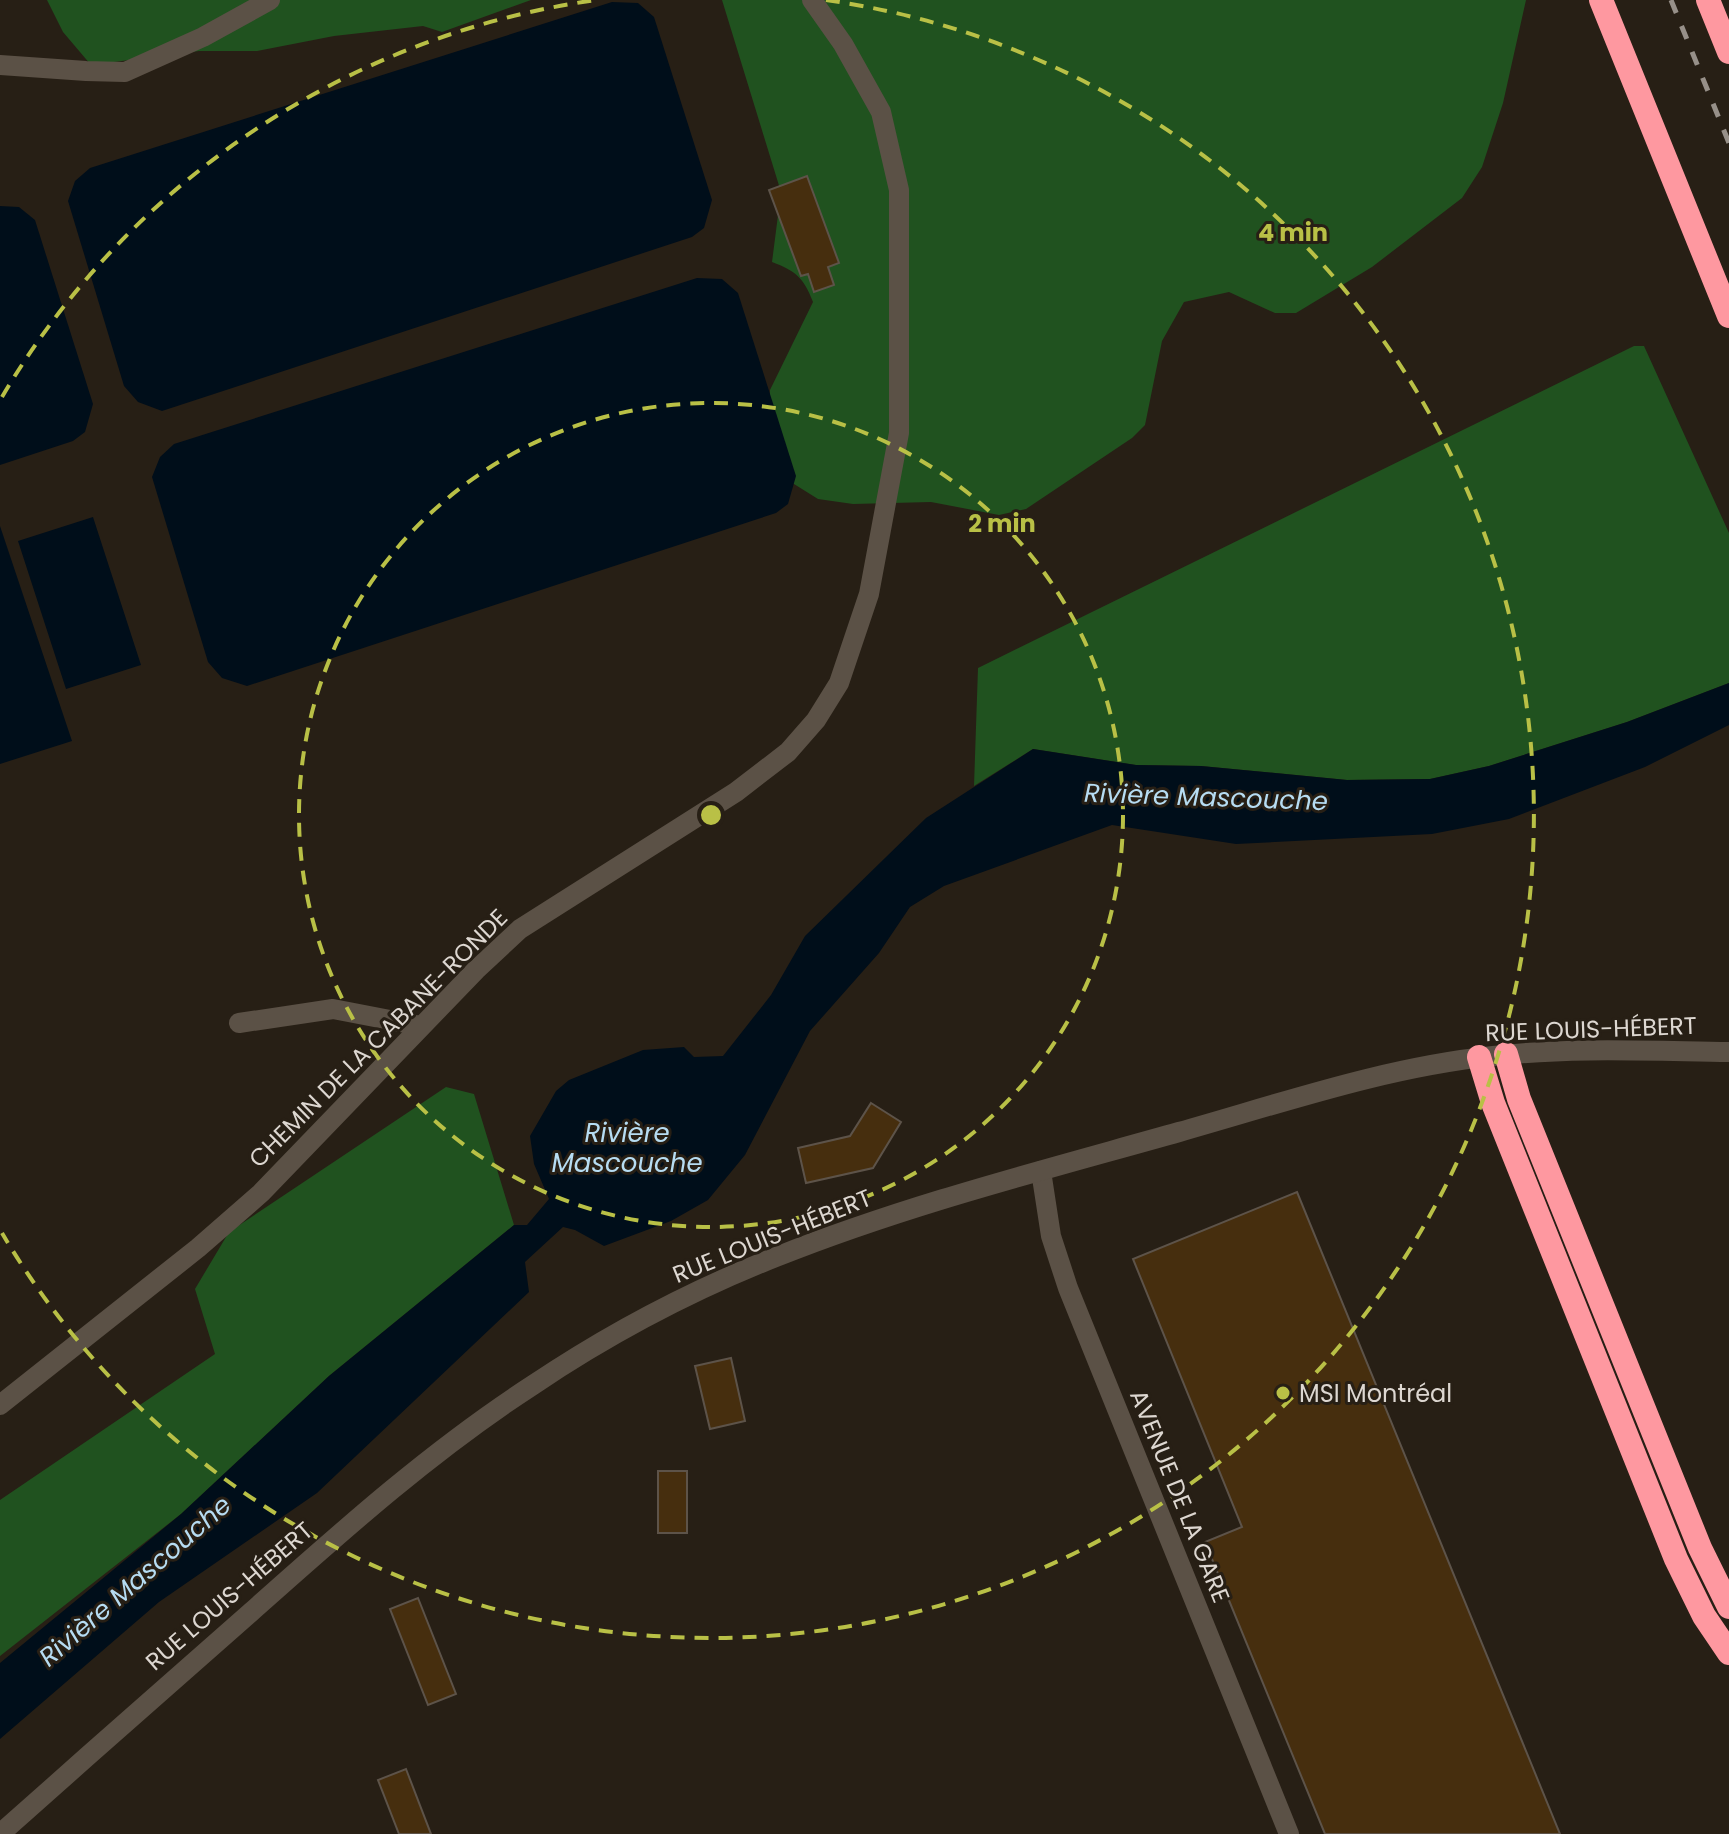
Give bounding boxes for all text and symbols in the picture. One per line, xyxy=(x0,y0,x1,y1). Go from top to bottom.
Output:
text: 4 min xyxy=(1258,216,1328,249)
text: 2 min xyxy=(968,507,1036,540)
water label: Rivière Mascouche xyxy=(1083,775,1329,819)
centre of rings xyxy=(697,801,725,829)
street label: CHEMIN DE LA CABANE-RONDE xyxy=(241,901,515,1175)
street label: RUE LOUIS-HÉBERT xyxy=(1485,1009,1697,1049)
water label: Rivière Mascouche xyxy=(551,1115,703,1181)
street label: RUE LOUIS-HÉBERT xyxy=(668,1181,876,1291)
place label: MSI Montréal xyxy=(1299,1377,1452,1410)
marker: MSI Montréal xyxy=(1274,1384,1292,1402)
street label: AVENUE DE LA GARE xyxy=(1122,1385,1238,1607)
water label: Rivière Mascouche xyxy=(31,1487,239,1675)
street label: RUE LOUIS-HÉBERT xyxy=(138,1514,320,1678)

